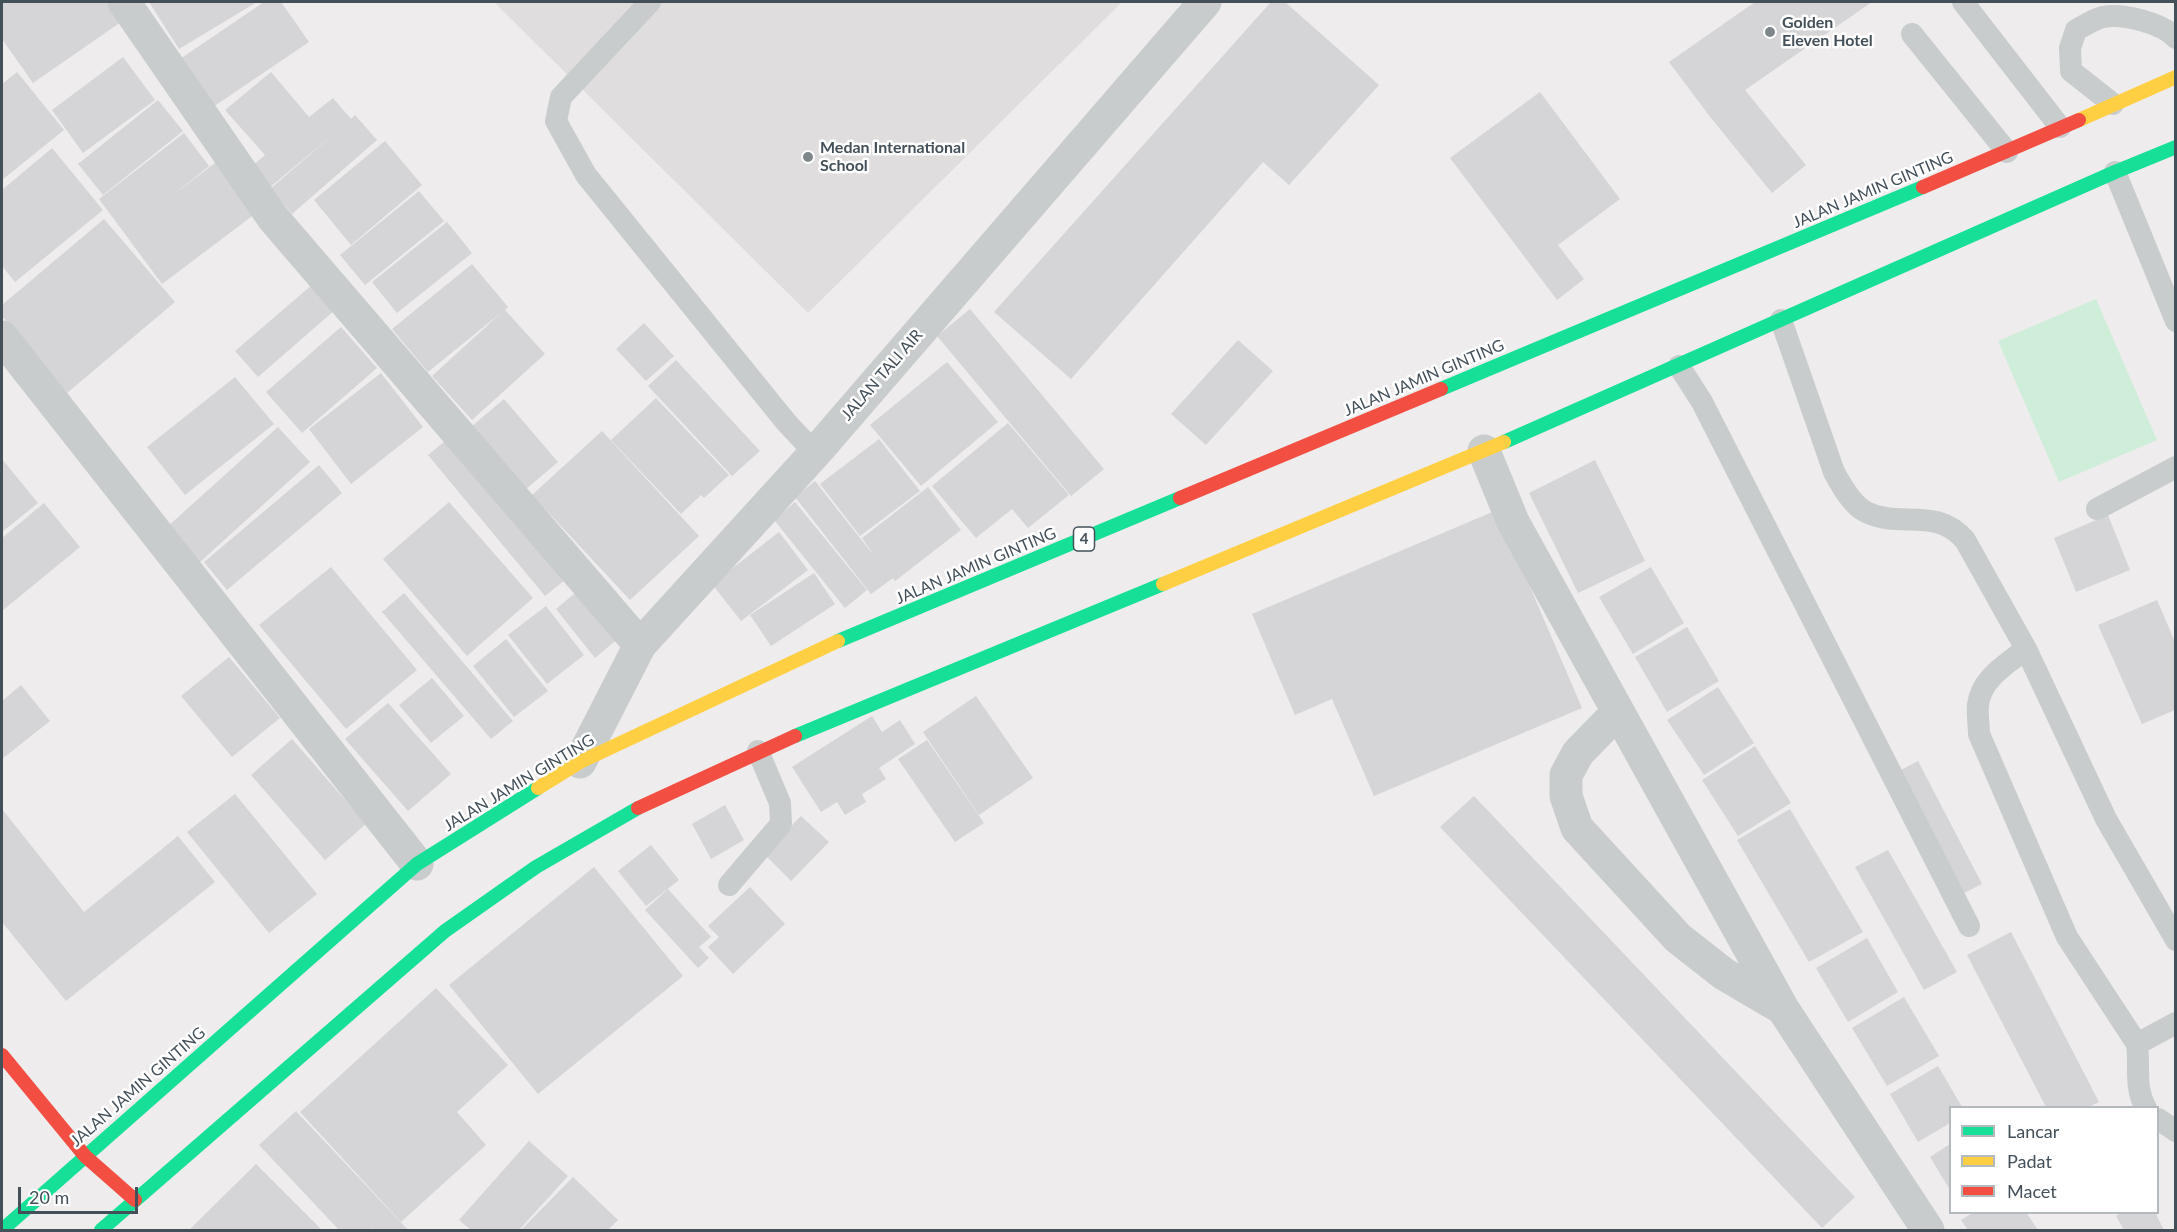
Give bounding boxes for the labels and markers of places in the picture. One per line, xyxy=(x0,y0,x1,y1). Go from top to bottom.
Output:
place label: Golden Eleven Hotel xyxy=(1782,13,1873,51)
marker: Golden Eleven Hotel xyxy=(1763,25,1777,39)
place label: Medan International School xyxy=(820,138,965,176)
marker: Medan International School xyxy=(801,150,815,164)

